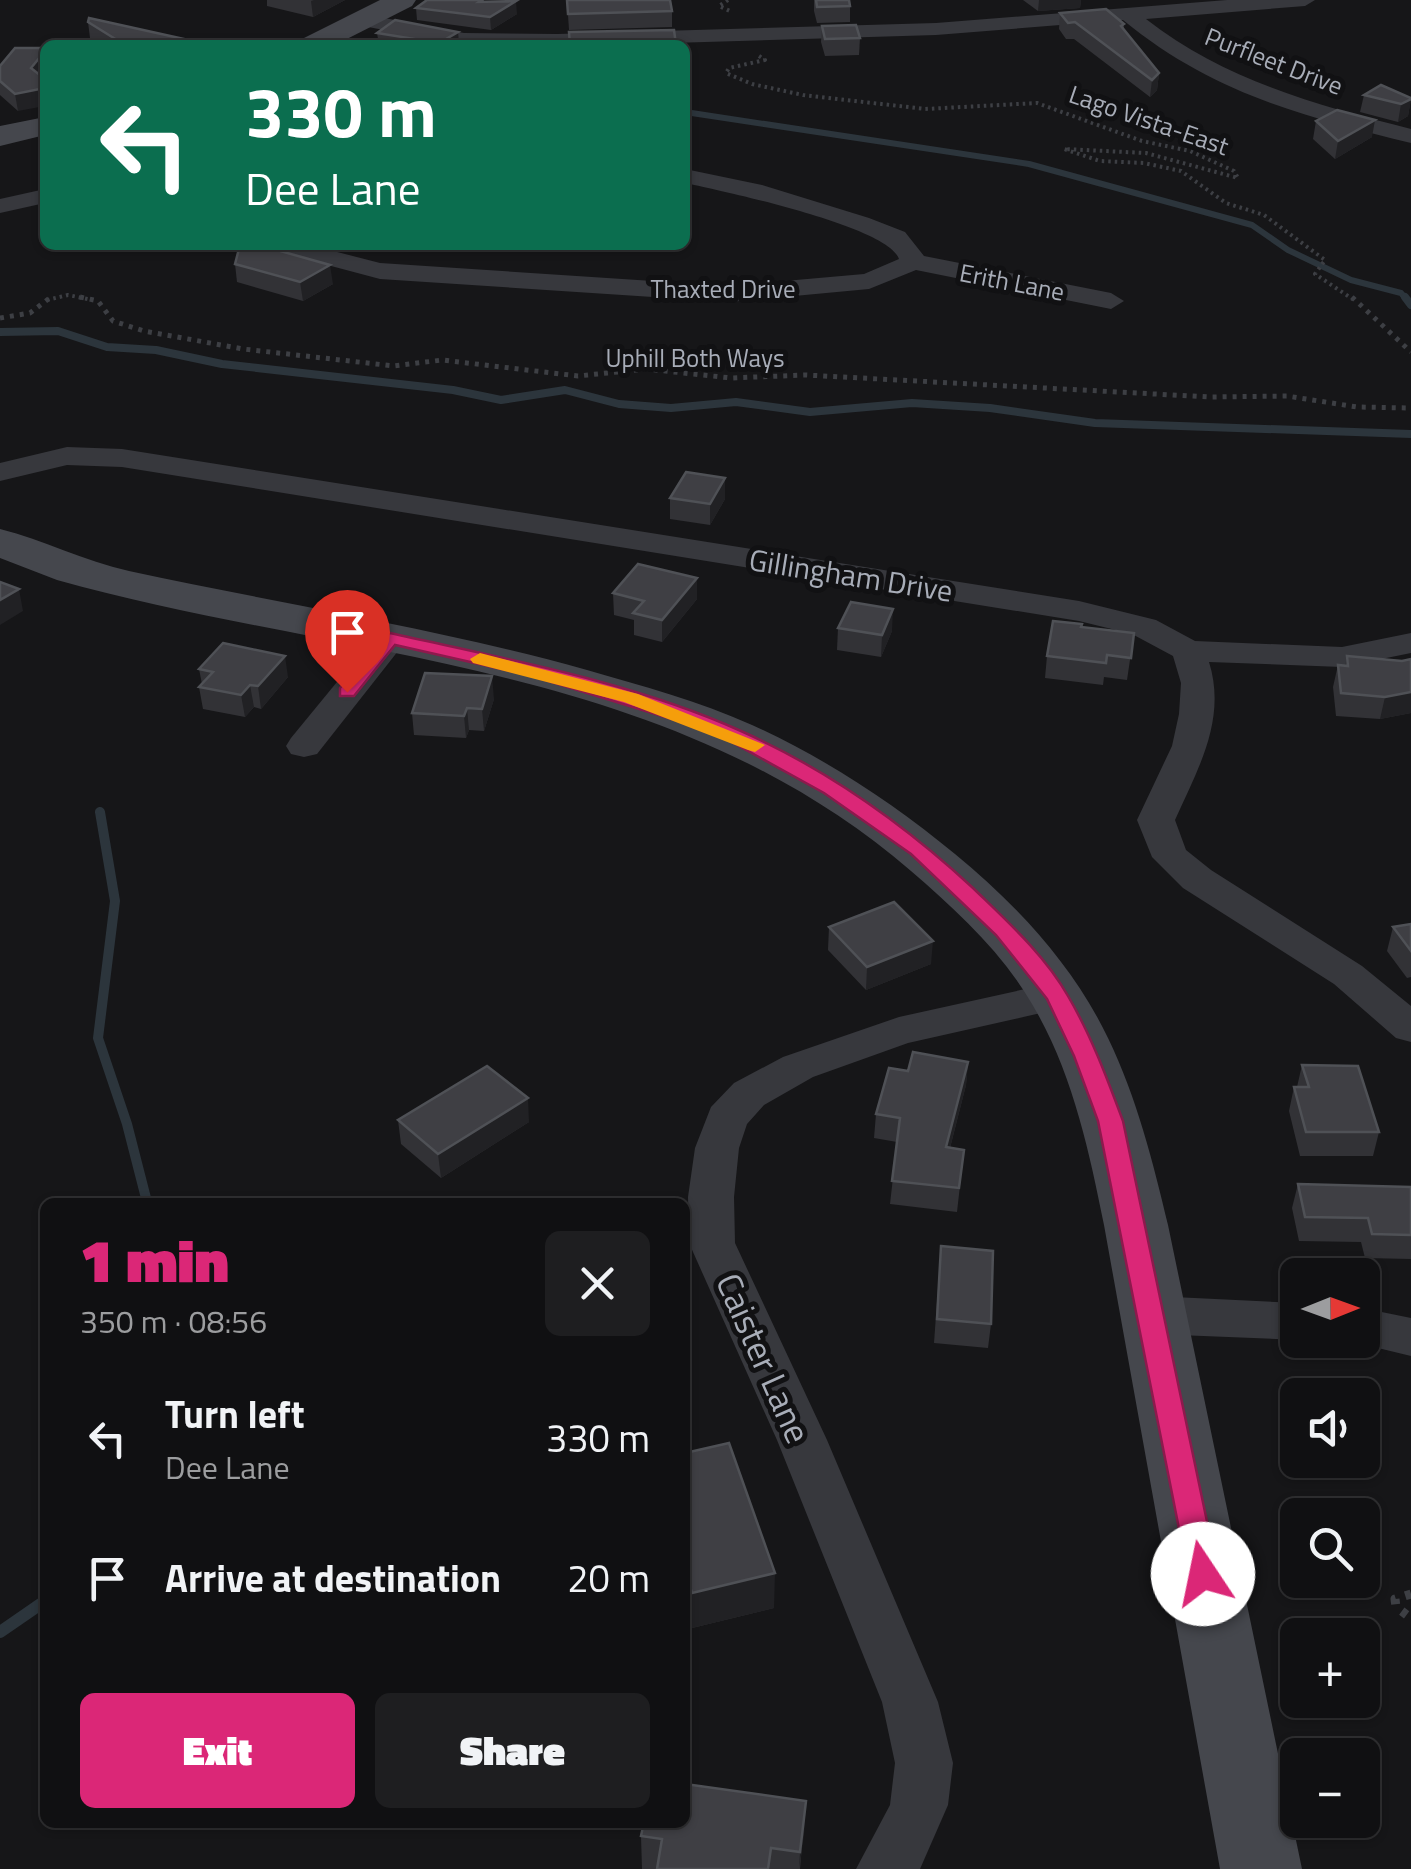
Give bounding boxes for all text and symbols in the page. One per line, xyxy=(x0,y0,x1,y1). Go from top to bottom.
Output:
street label: Purfleet Drive xyxy=(1200,17,1348,105)
text: 330 m xyxy=(245,58,437,164)
street label: Lago Vista-East xyxy=(1064,75,1234,165)
icon: left xyxy=(80,80,210,210)
text: Dee Lane xyxy=(245,154,420,222)
street label: Erith Lane xyxy=(956,253,1068,311)
street label: Thaxted Drive xyxy=(650,270,796,308)
street label: Uphill Both Ways xyxy=(605,339,785,377)
street label: Gillingham Drive xyxy=(746,536,956,614)
pin xyxy=(305,590,390,693)
icon: arrive xyxy=(320,605,375,660)
text: 1 min xyxy=(80,1214,229,1305)
button: close xyxy=(545,1231,650,1336)
north arrow xyxy=(1280,1258,1380,1358)
map controls xyxy=(1280,1258,1380,1838)
street label: Caister Lane xyxy=(703,1264,825,1452)
text: 350 m · 08:56 xyxy=(80,1297,267,1345)
button: sound xyxy=(1280,1378,1380,1478)
text: Turn left xyxy=(165,1385,305,1443)
text: 330 m xyxy=(546,1409,650,1467)
icon: left xyxy=(80,1411,135,1466)
text: Dee Lane xyxy=(165,1443,290,1491)
button: search xyxy=(1280,1498,1380,1598)
position arrow xyxy=(1151,1522,1255,1626)
text: Arrive at destination xyxy=(165,1549,501,1607)
text: 20 m xyxy=(567,1549,650,1607)
icon: arrive xyxy=(80,1551,135,1606)
button: + xyxy=(1280,1618,1380,1718)
button: Exit xyxy=(80,1693,355,1808)
button: Share xyxy=(375,1693,650,1808)
button: − xyxy=(1280,1738,1380,1838)

